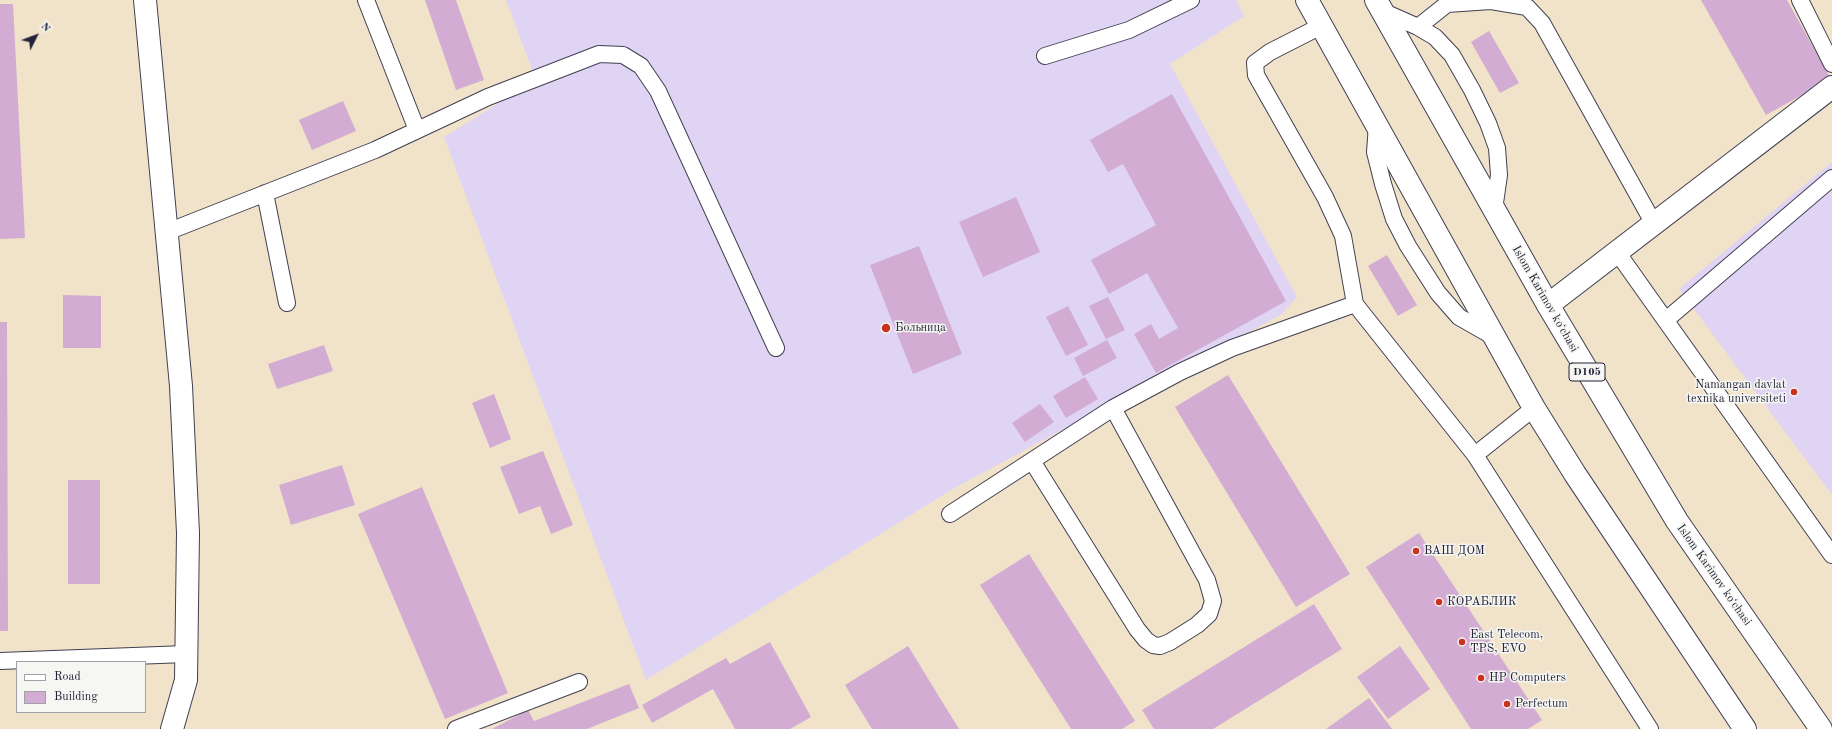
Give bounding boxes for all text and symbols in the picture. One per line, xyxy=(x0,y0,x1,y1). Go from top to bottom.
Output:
north arrow xyxy=(16,16,56,56)
text: N xyxy=(38,21,52,34)
street label: Islom Karimov koʻchasi xyxy=(1509,243,1581,355)
place label: Больница xyxy=(895,321,946,335)
marker: Больница xyxy=(880,322,892,334)
road number: D105 xyxy=(1569,363,1605,381)
place label: Namangan davlat texnika universiteti xyxy=(1687,378,1786,406)
marker: Namangan davlat texnika universiteti xyxy=(1789,387,1799,397)
street label: Islom Karimov koʻchasi xyxy=(1674,521,1754,629)
place label: ВАШ ДОМ xyxy=(1424,544,1485,558)
marker: ВАШ ДОМ xyxy=(1411,546,1421,556)
place label: КОРАБЛИК xyxy=(1447,595,1516,609)
marker: КОРАБЛИК xyxy=(1434,597,1444,607)
place label: East Telecom, TPS, EVO xyxy=(1470,628,1543,656)
marker: East Telecom, TPS, EVO xyxy=(1457,637,1467,647)
legend xyxy=(16,661,146,713)
text: Road xyxy=(54,671,81,683)
place label: HP Computers xyxy=(1489,671,1566,685)
marker: HP Computers xyxy=(1476,673,1486,683)
text: Building xyxy=(54,691,98,703)
place label: Perfectum xyxy=(1515,697,1568,711)
marker: Perfectum xyxy=(1502,699,1512,709)

